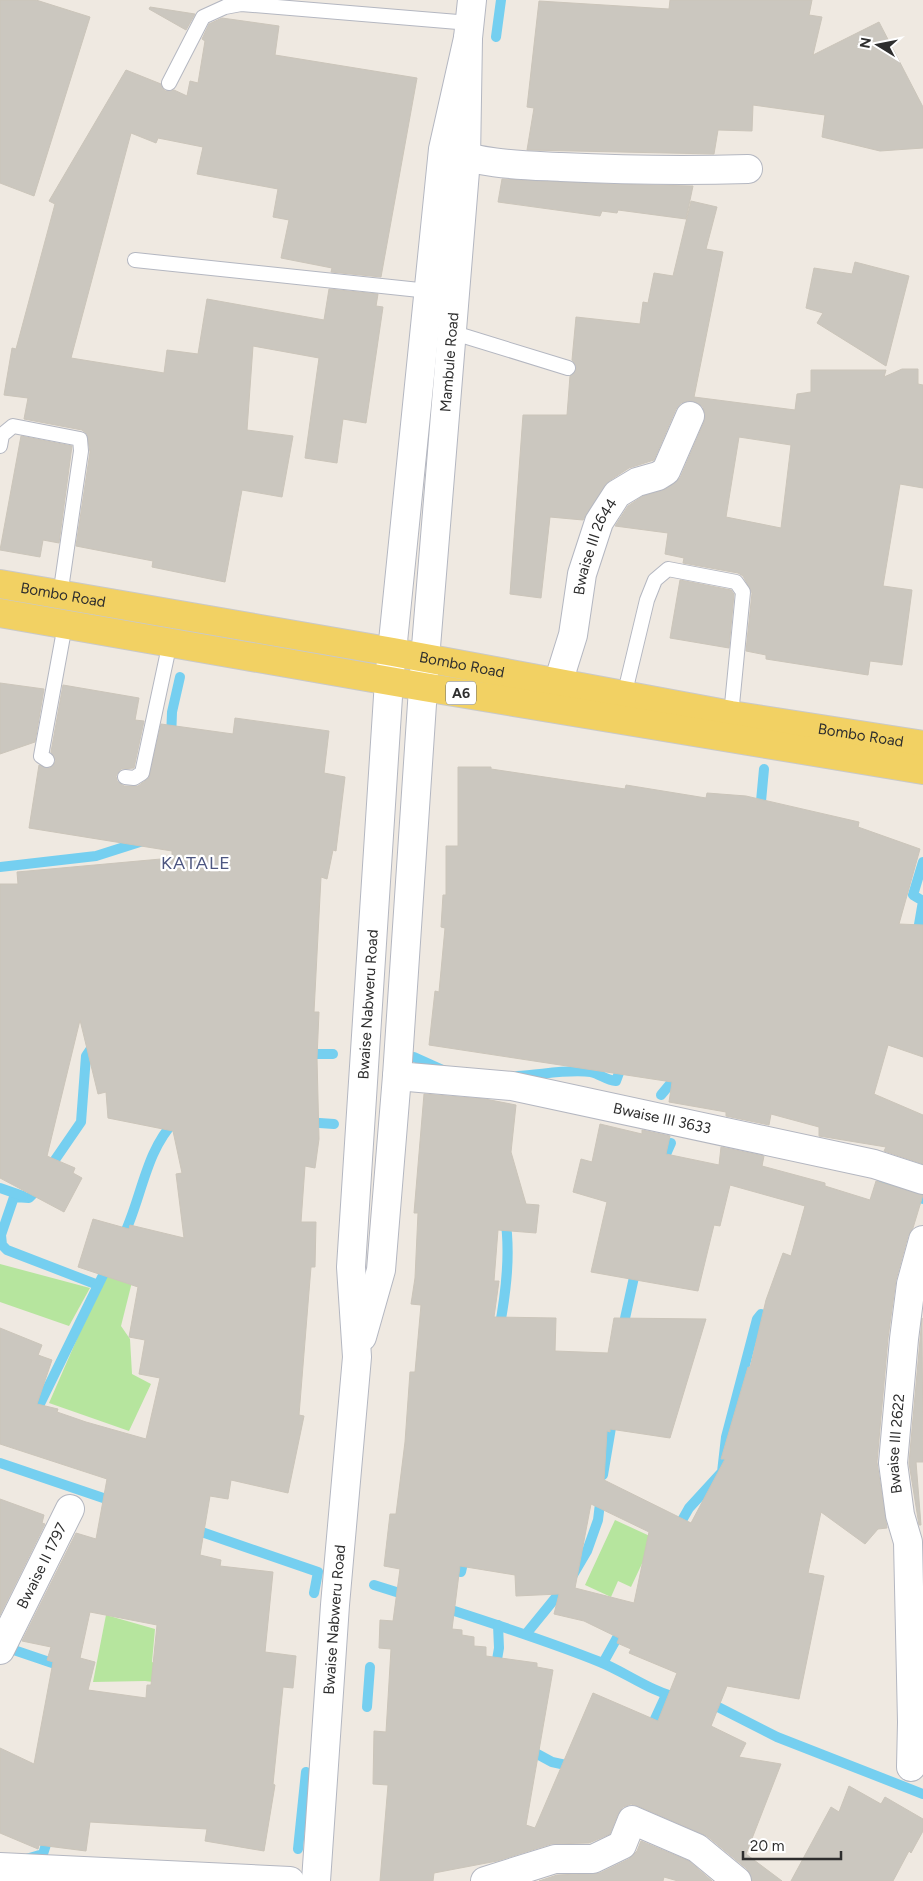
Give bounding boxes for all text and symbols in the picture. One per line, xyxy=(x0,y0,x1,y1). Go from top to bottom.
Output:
north arrow xyxy=(853,20,903,70)
text: N xyxy=(856,36,875,50)
street label: Mambule Road xyxy=(436,312,462,413)
street label: Bwaise III 2644 xyxy=(570,495,621,596)
street label: Bombo Road xyxy=(19,579,107,611)
street label: Bombo Road xyxy=(418,648,506,682)
road number: A6 xyxy=(446,681,476,704)
street label: Bombo Road xyxy=(817,720,905,751)
district label: KATALE xyxy=(161,852,231,874)
street label: Bwaise Nabweru Road xyxy=(354,929,382,1080)
street label: Bwaise III 3633 xyxy=(611,1099,713,1138)
street label: Bwaise III 2622 xyxy=(884,1393,908,1495)
street label: Bwaise II 1797 xyxy=(13,1520,71,1612)
street label: Bwaise Nabweru Road xyxy=(320,1544,349,1695)
scale bar xyxy=(743,1828,840,1860)
text: 20 m xyxy=(750,1837,784,1855)

